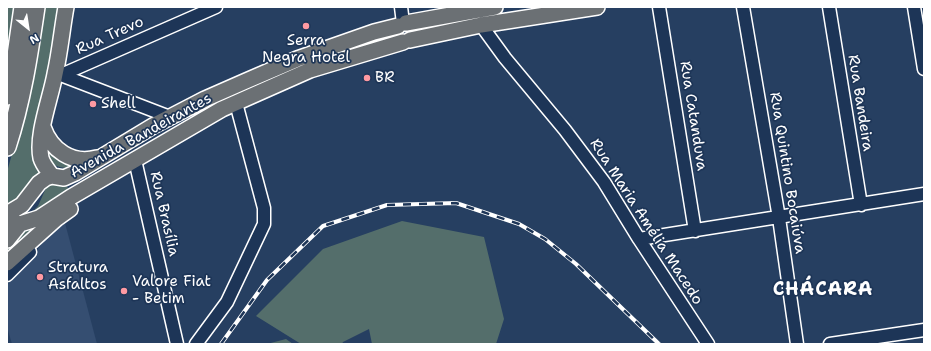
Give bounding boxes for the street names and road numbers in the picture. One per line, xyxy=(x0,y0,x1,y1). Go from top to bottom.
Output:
street label: Rua Trevo xyxy=(73,13,147,59)
street label: Rua Bandeira xyxy=(844,54,876,152)
street label: Rua Catanduva xyxy=(675,60,711,172)
street label: Avenida Bandeirantes xyxy=(67,90,215,182)
street label: Rua Quintino Bocaiúva xyxy=(765,91,809,255)
street label: Rua Maria Amélia Macedo xyxy=(586,136,706,308)
street label: Rua Brasília xyxy=(146,170,182,258)

